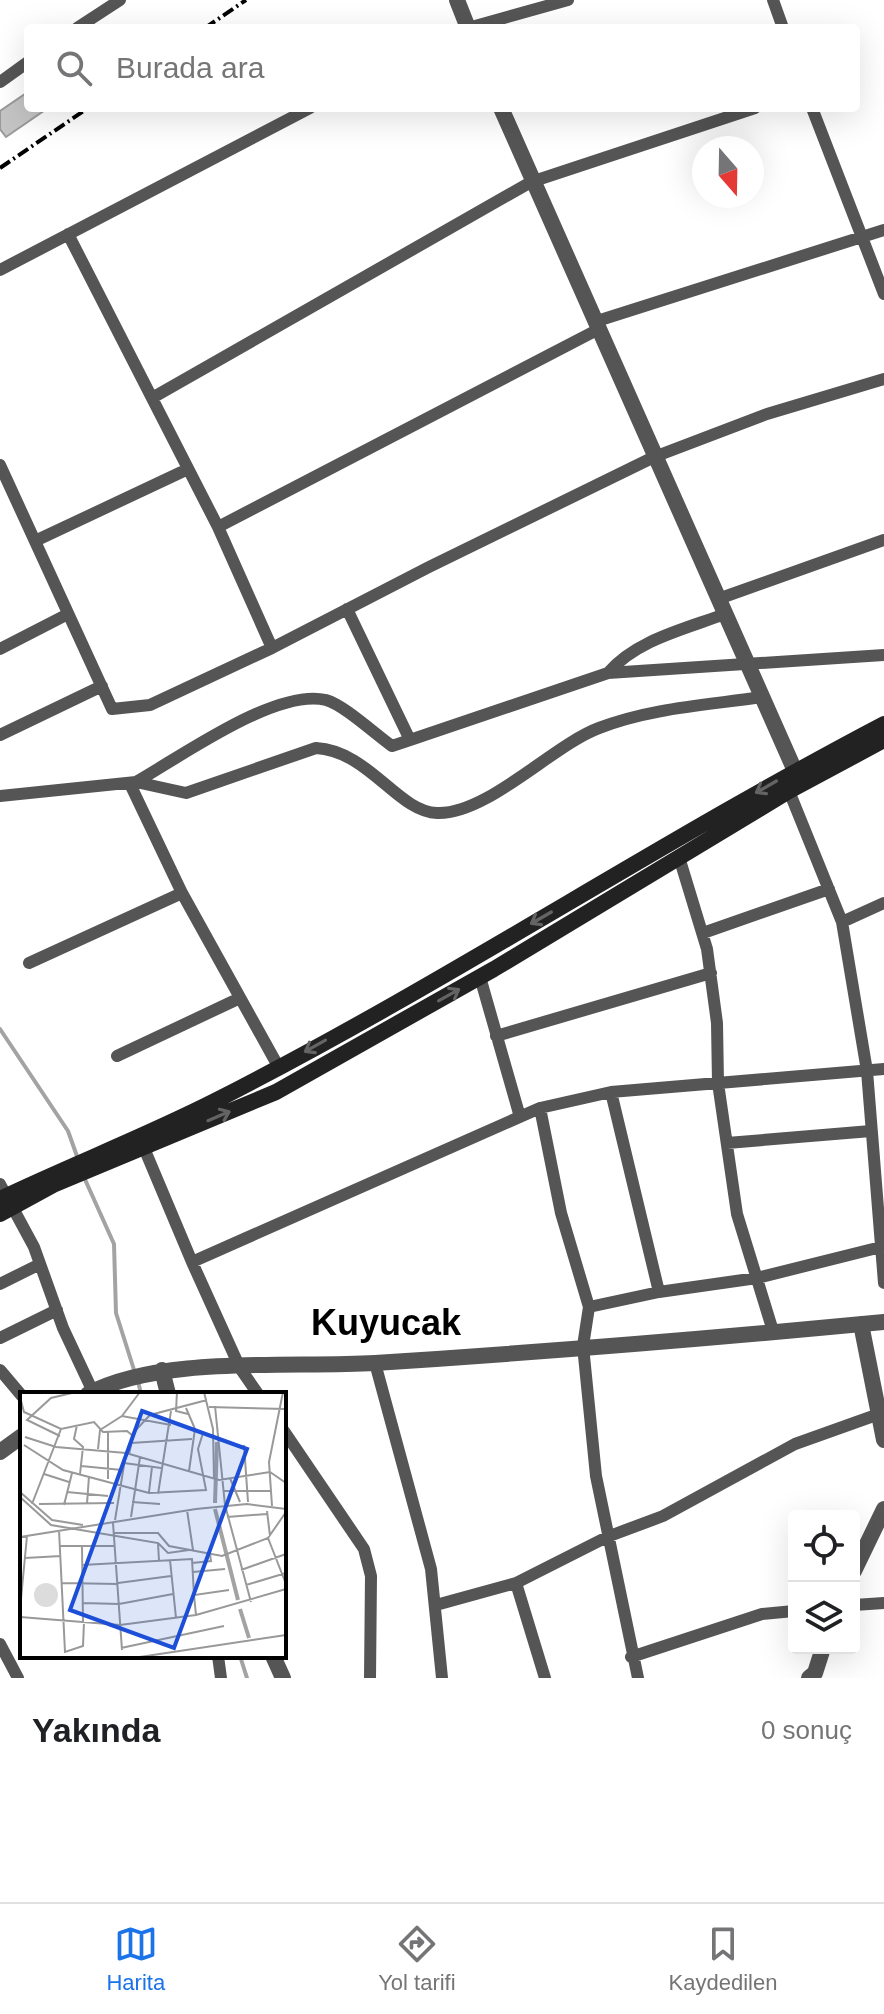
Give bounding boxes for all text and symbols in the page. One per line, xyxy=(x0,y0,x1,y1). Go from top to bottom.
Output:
search box xyxy=(24,24,860,112)
icon: search xyxy=(52,46,96,90)
text: Burada ara xyxy=(116,51,264,84)
north arrow xyxy=(692,136,764,208)
one-way arrow xyxy=(755,779,778,795)
one-way arrow xyxy=(530,910,553,926)
one-way arrow xyxy=(436,987,460,1002)
one-way arrow xyxy=(304,1039,327,1055)
one-way arrow xyxy=(206,1108,231,1123)
district label: Kuyucak xyxy=(311,1302,462,1343)
inset map xyxy=(20,1392,286,1658)
map controls xyxy=(788,1510,860,1654)
button: locate xyxy=(788,1510,860,1582)
button: layers xyxy=(788,1582,860,1654)
text: Yakında xyxy=(32,1711,161,1749)
text: 0 sonuç xyxy=(761,1715,852,1745)
tab: Harita xyxy=(106,1922,165,1996)
tab: Yol tarifi xyxy=(378,1922,456,1996)
tab: Kaydedilen xyxy=(669,1922,777,1996)

